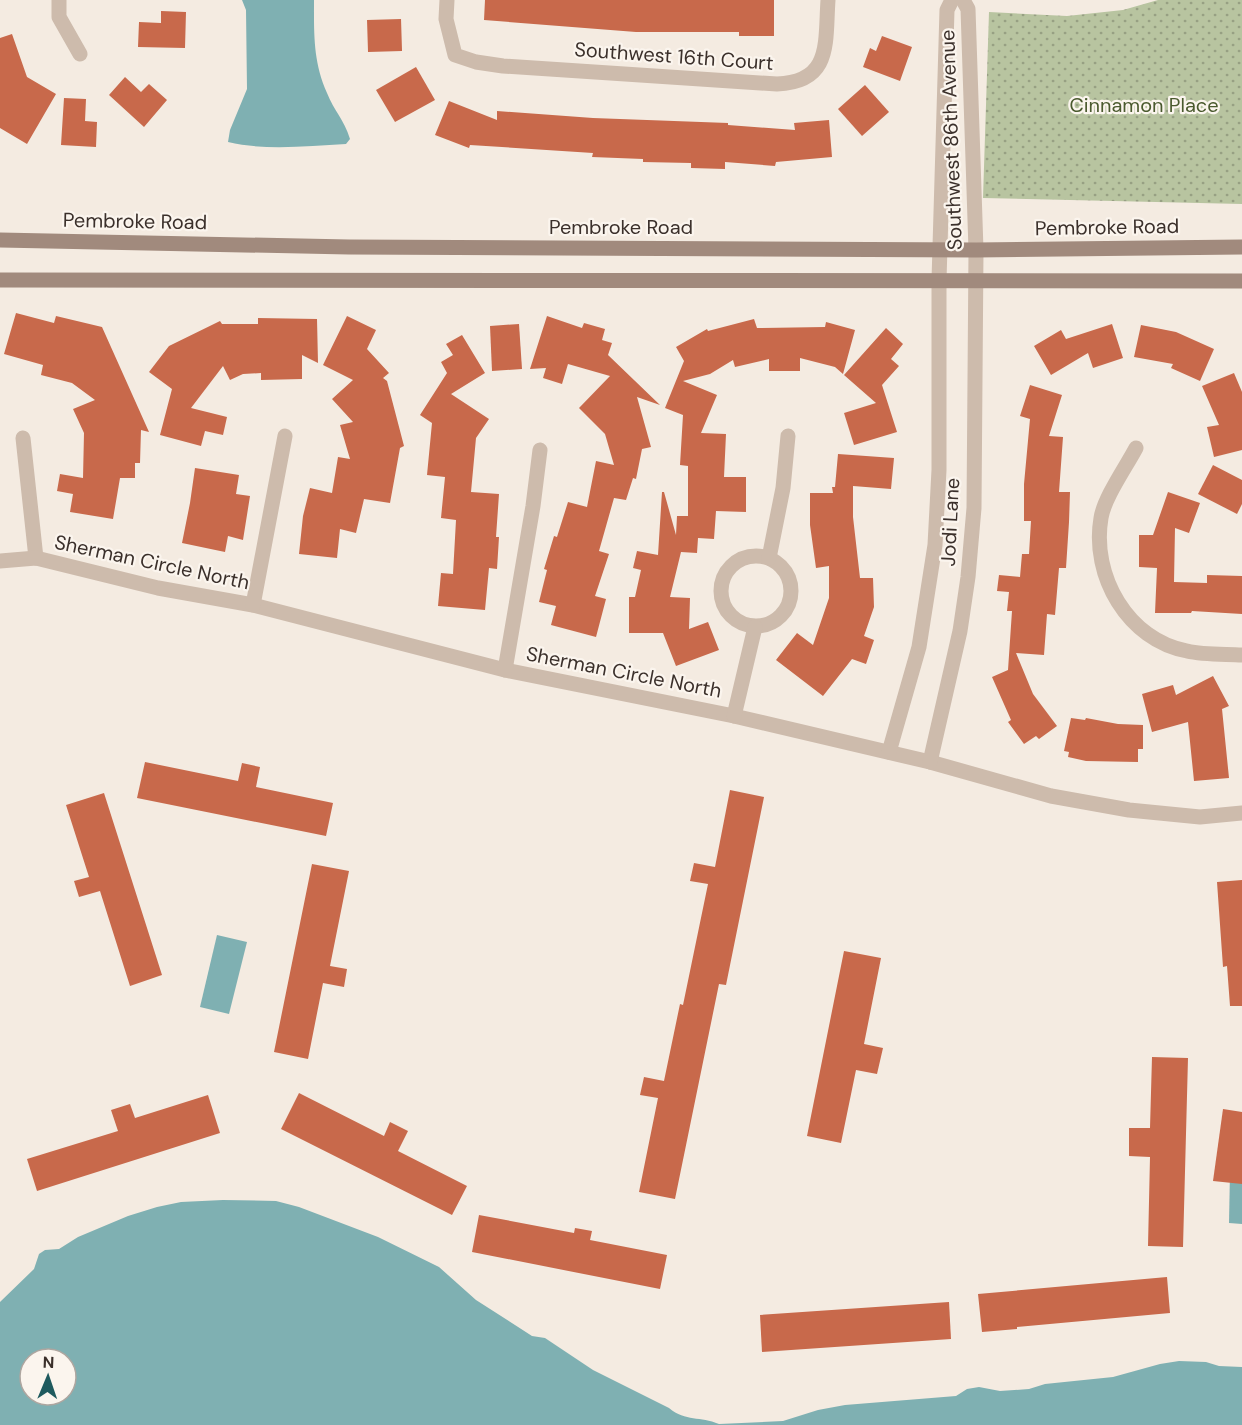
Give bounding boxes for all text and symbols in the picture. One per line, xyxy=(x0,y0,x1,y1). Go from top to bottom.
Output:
street label: Southwest 86th Avenue xyxy=(934,29,968,251)
street label: Southwest 16th Court xyxy=(574,36,775,76)
park label: Cinnamon Place xyxy=(1069,92,1219,118)
street label: Pembroke Road xyxy=(63,207,207,235)
street label: Pembroke Road xyxy=(1035,213,1179,241)
street label: Pembroke Road xyxy=(549,214,693,240)
street label: Jodi Lane xyxy=(935,477,965,567)
street label: Sherman Circle North xyxy=(52,529,252,595)
street label: Sherman Circle North xyxy=(524,640,724,704)
north arrow xyxy=(18,1347,78,1407)
text: N xyxy=(42,1352,55,1373)

